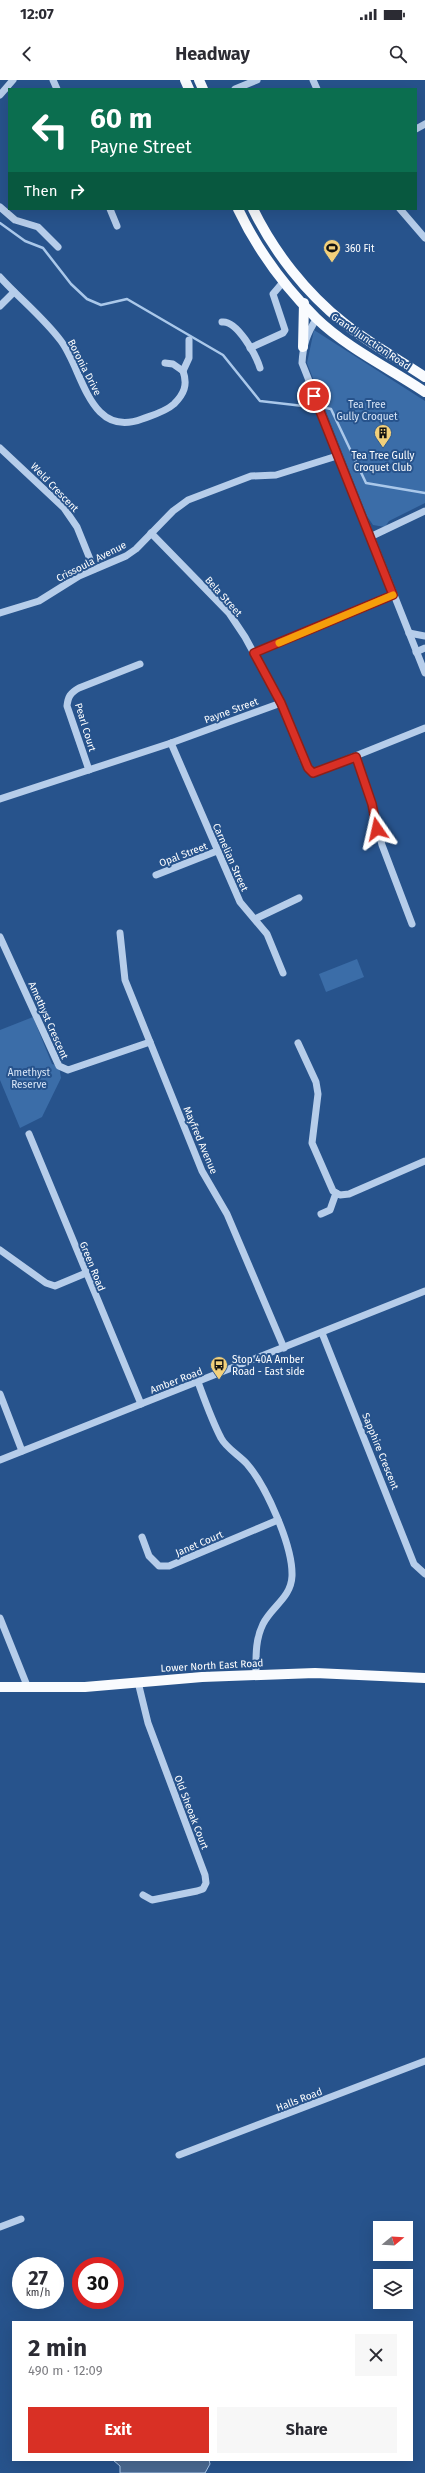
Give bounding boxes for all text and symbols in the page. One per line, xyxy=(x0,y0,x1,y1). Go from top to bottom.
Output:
text: 12:07 xyxy=(20,5,54,23)
icon: back xyxy=(16,43,38,65)
text: Headway xyxy=(175,43,250,65)
icon: search xyxy=(387,43,409,65)
text: 60 m xyxy=(90,102,152,135)
icon: left xyxy=(24,104,76,156)
text: Payne Street xyxy=(90,136,192,158)
icon: right xyxy=(66,180,88,202)
text: Then xyxy=(24,182,58,200)
sports icon: 360 Fit xyxy=(322,238,342,263)
place label: 360 Fit xyxy=(345,243,375,255)
street label: Grand Junction Road xyxy=(328,311,412,373)
street label: Boronia Drive xyxy=(65,337,103,398)
pin xyxy=(297,379,331,413)
icon: arrive xyxy=(303,385,325,407)
park label: Tea Tree Gully Croquet xyxy=(336,399,398,423)
building icon: Tea Tree Gully Croquet Club xyxy=(373,423,393,448)
place label: Tea Tree Gully Croquet Club xyxy=(352,450,415,474)
street label: Weld Crescent xyxy=(28,461,81,515)
street label: Crissoula Avenue xyxy=(54,539,129,585)
street label: Bela Street xyxy=(202,574,245,619)
street label: Payne Street xyxy=(203,695,260,726)
street label: Pearl Court xyxy=(72,701,98,753)
position arrow xyxy=(356,808,398,850)
street label: Carnelian Street xyxy=(210,822,251,894)
street label: Opal Street xyxy=(157,840,210,870)
street label: Amethyst Crescent xyxy=(26,980,71,1061)
park label: Amethyst Reserve xyxy=(8,1067,51,1091)
street label: Mayfred Avenue xyxy=(180,1105,220,1176)
street label: Green Road xyxy=(77,1240,107,1293)
place label: Stop 40A Amber Road - East side xyxy=(232,1354,305,1378)
bus stop icon: Stop 40A Amber Road - East side xyxy=(209,1355,229,1380)
street label: Amber Road xyxy=(148,1365,204,1396)
street label: Sapphire Crescent xyxy=(359,1411,401,1492)
street label: Janet Court xyxy=(174,1528,225,1559)
street label: Lower North East Road xyxy=(160,1657,264,1675)
street label: Old Sheoak Court xyxy=(171,1773,211,1852)
street label: Halls Road xyxy=(275,2086,324,2114)
north arrow xyxy=(373,2221,413,2261)
map controls xyxy=(373,2221,413,2309)
speed limit sign: 30 xyxy=(72,2257,124,2309)
text: 27 xyxy=(28,2266,48,2290)
button: layers xyxy=(373,2269,413,2309)
text: km/h xyxy=(26,2287,50,2299)
text: 2 min xyxy=(28,2334,87,2362)
button: close xyxy=(355,2334,397,2376)
text: 490 m · 12:09 xyxy=(28,2363,102,2378)
button: Exit xyxy=(28,2407,209,2453)
button: Share xyxy=(217,2407,397,2453)

